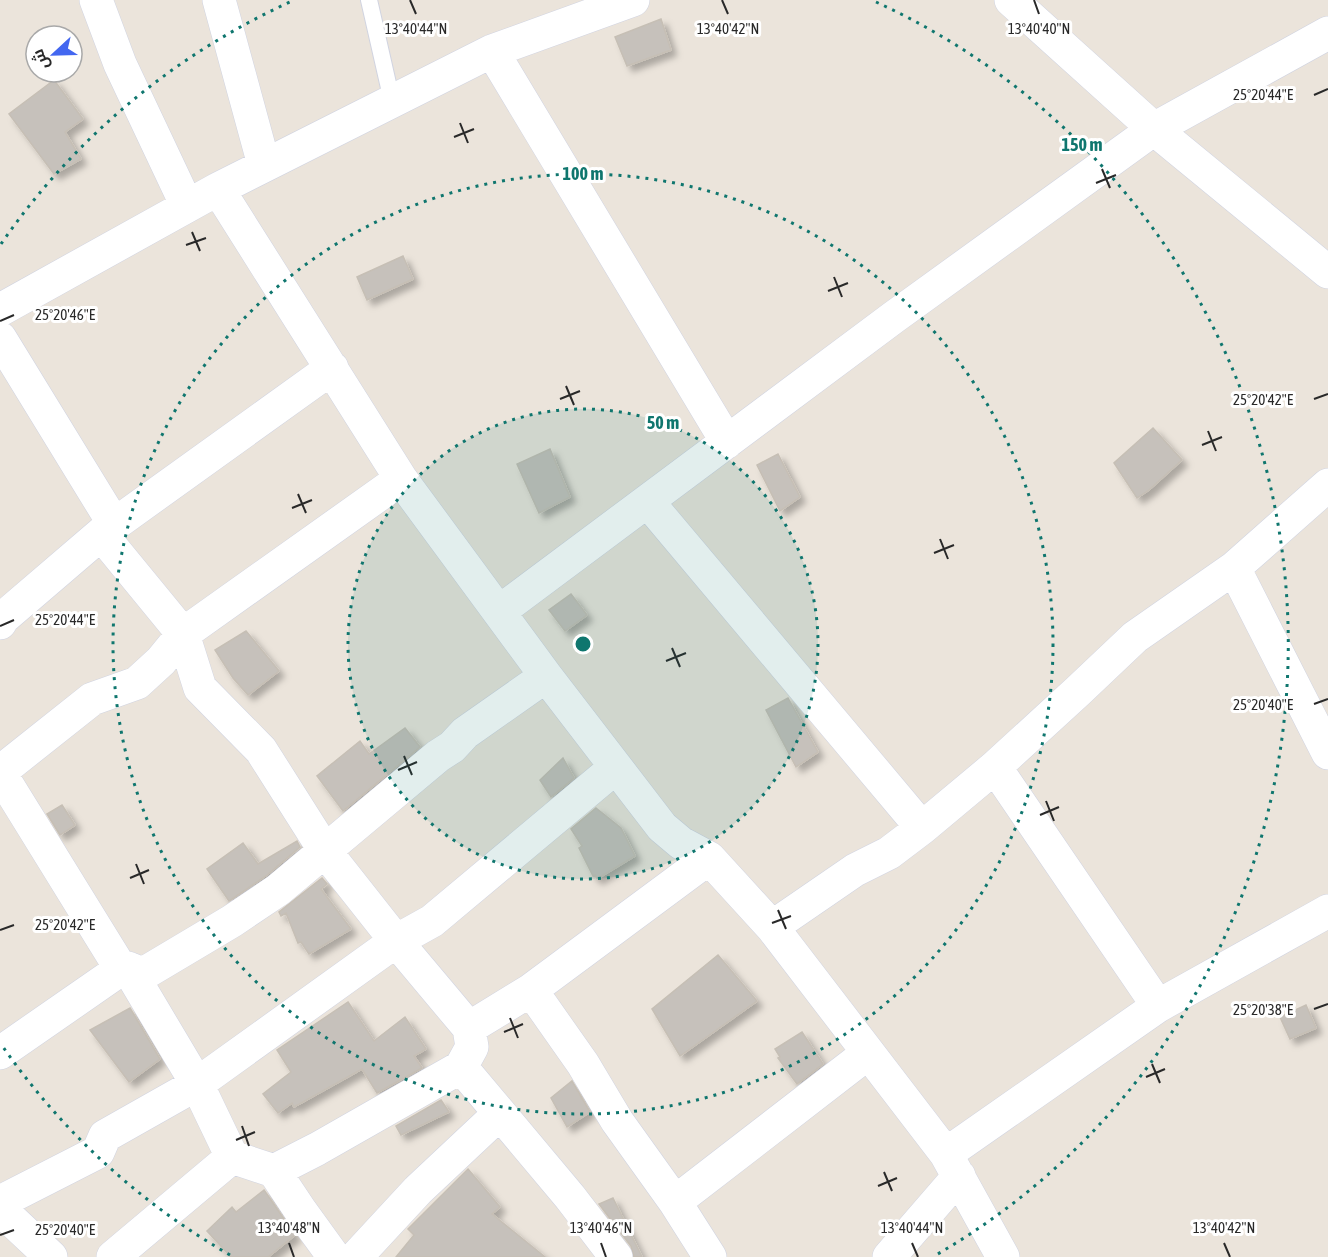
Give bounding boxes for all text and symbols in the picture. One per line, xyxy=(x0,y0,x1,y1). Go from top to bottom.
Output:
text: 13°40'44"N xyxy=(385,20,447,37)
text: 13°40'42"N xyxy=(697,20,759,37)
text: 13°40'40"N xyxy=(1008,20,1070,37)
north arrow xyxy=(24,24,84,84)
text: ش xyxy=(28,46,53,73)
text: 25°20'44"E xyxy=(1233,86,1294,103)
text: 150 m xyxy=(1062,134,1102,155)
text: 100 m xyxy=(563,163,603,184)
text: 25°20'46"E xyxy=(35,306,96,323)
text: 25°20'42"E xyxy=(1233,391,1294,408)
text: 50 m xyxy=(647,412,679,433)
text: 25°20'44"E xyxy=(35,611,96,628)
centre of rings xyxy=(573,634,593,654)
text: 25°20'40"E xyxy=(1233,696,1294,713)
text: 25°20'42"E xyxy=(35,916,96,933)
text: 25°20'38"E xyxy=(1233,1001,1294,1018)
text: 13°40'48"N xyxy=(258,1219,320,1236)
text: 13°40'46"N xyxy=(570,1219,632,1236)
text: 13°40'44"N xyxy=(881,1219,943,1236)
text: 13°40'42"N xyxy=(1193,1219,1255,1236)
text: 25°20'40"E xyxy=(35,1221,96,1238)

